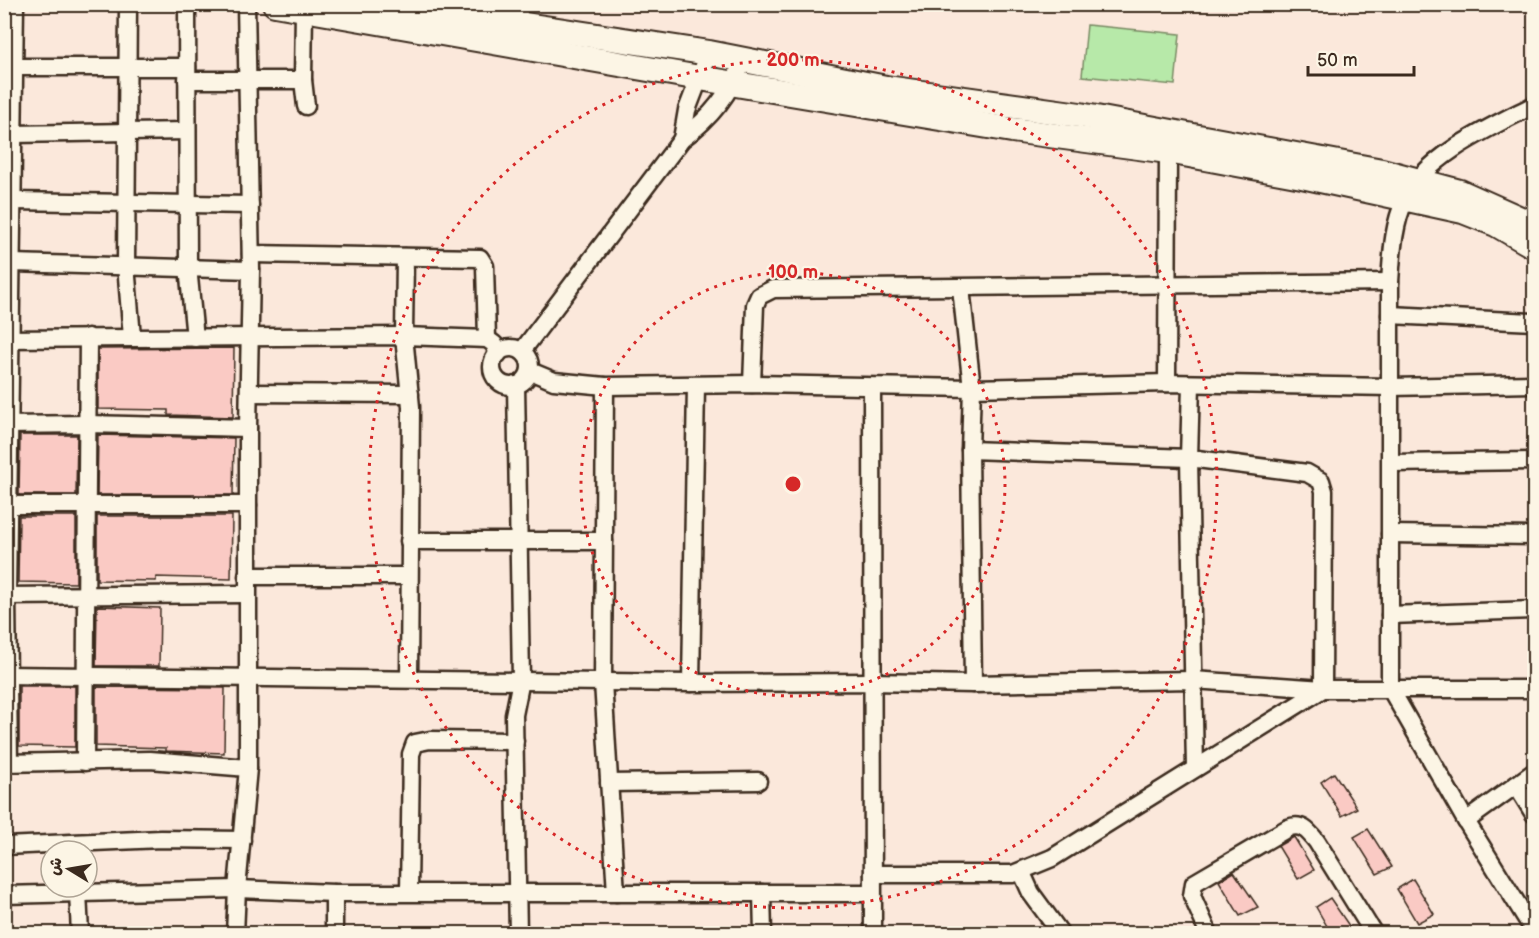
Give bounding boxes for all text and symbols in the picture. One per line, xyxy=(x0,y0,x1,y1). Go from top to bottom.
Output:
scale bar xyxy=(1308,39,1414,77)
text: 200 m xyxy=(766,50,820,71)
text: 50 m xyxy=(1317,50,1358,71)
text: 100 m xyxy=(768,262,818,283)
centre of rings xyxy=(783,474,803,494)
north arrow xyxy=(39,839,99,899)
text: ش xyxy=(45,856,67,877)

